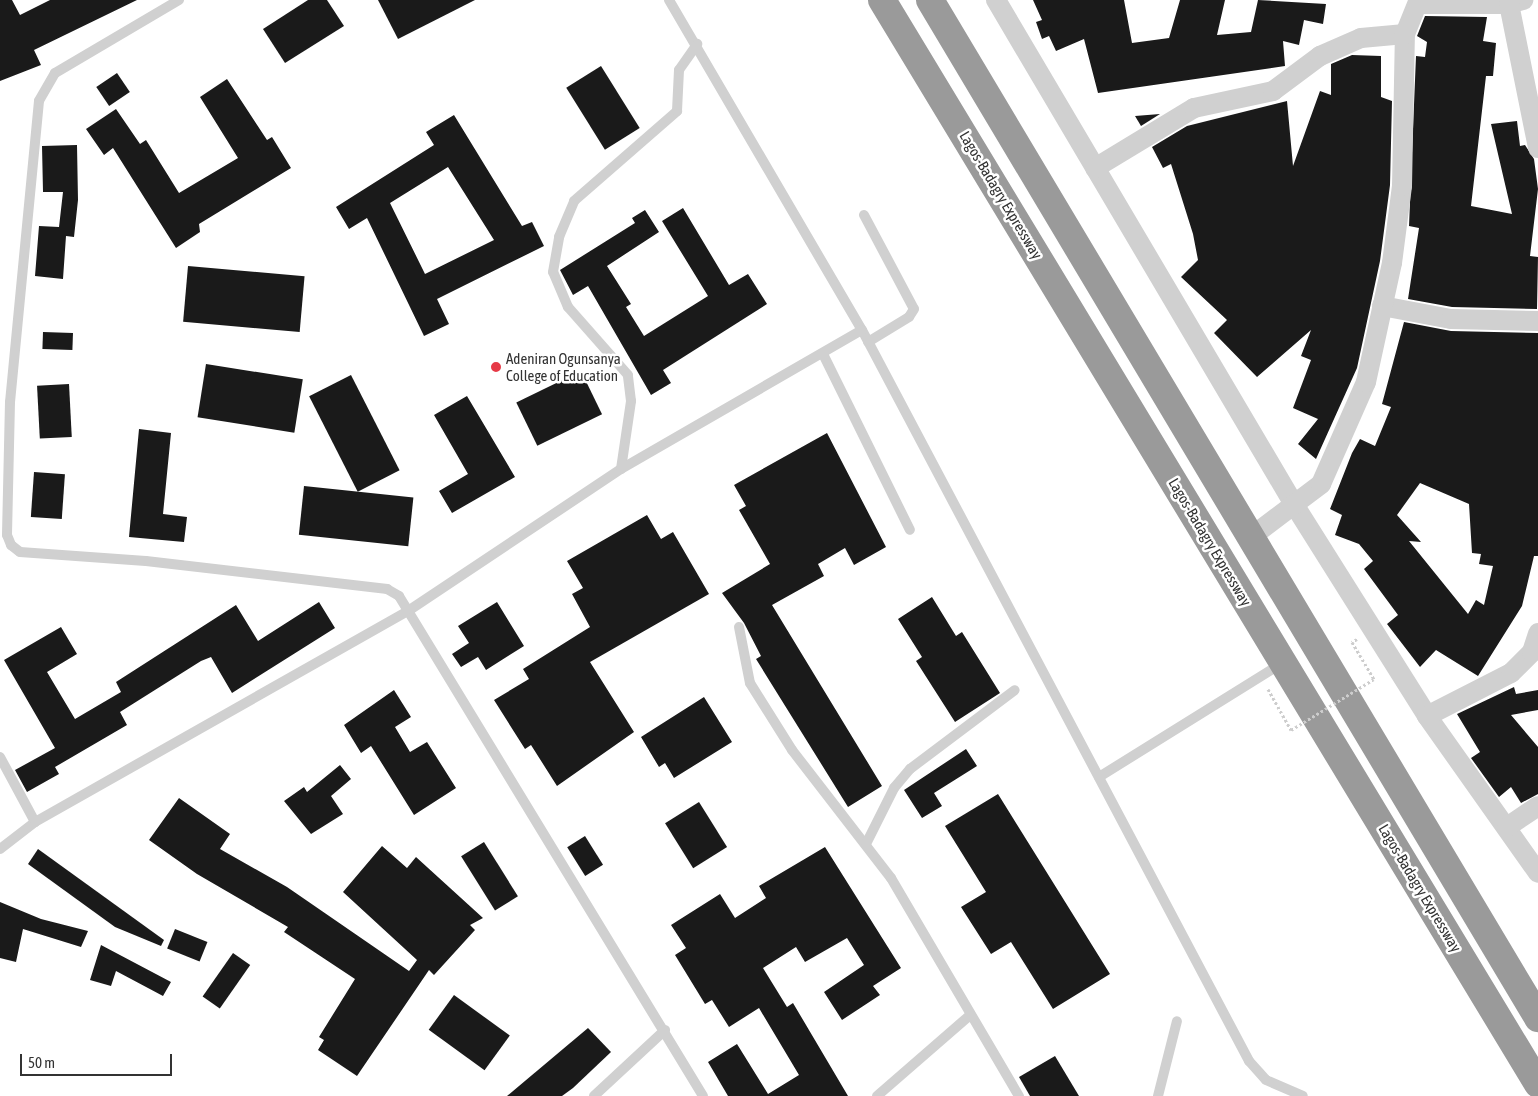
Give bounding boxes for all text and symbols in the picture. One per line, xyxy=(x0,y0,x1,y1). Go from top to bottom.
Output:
street label: Lagos-Badagry Expressway xyxy=(956,128,1046,262)
place label: Adeniran Ogunsanya College of Education xyxy=(506,349,621,384)
marker: Adeniran Ogunsanya College of Education xyxy=(490,361,502,373)
street label: Lagos-Badagry Expressway xyxy=(1165,475,1255,609)
street label: Lagos-Badagry Expressway xyxy=(1375,821,1465,955)
scale bar xyxy=(22,1044,175,1076)
text: 50 m xyxy=(28,1054,55,1071)

